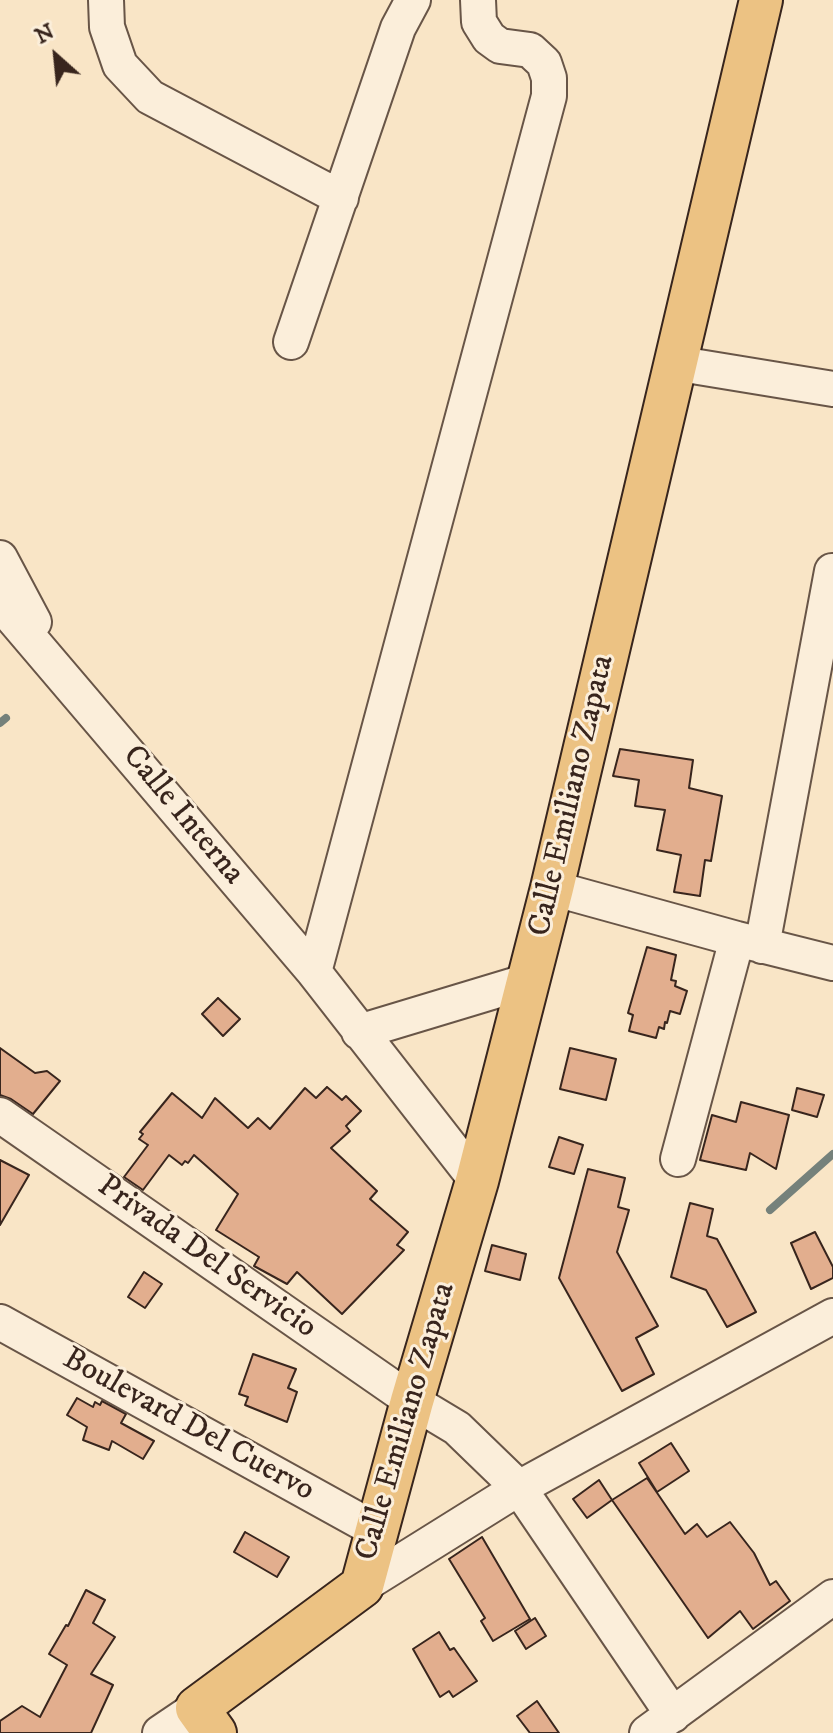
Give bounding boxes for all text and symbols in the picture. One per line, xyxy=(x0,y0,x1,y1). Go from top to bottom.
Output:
north arrow xyxy=(16,16,96,96)
text: N xyxy=(31,18,59,50)
street label: Calle Emiliano Zapata xyxy=(522,652,624,940)
street label: Calle Interna xyxy=(113,739,251,893)
street label: Privada Del Servicio xyxy=(89,1168,323,1348)
street label: Calle Emiliano Zapata xyxy=(349,1279,465,1565)
street label: Boulevard Del Cuervo xyxy=(55,1341,321,1511)

